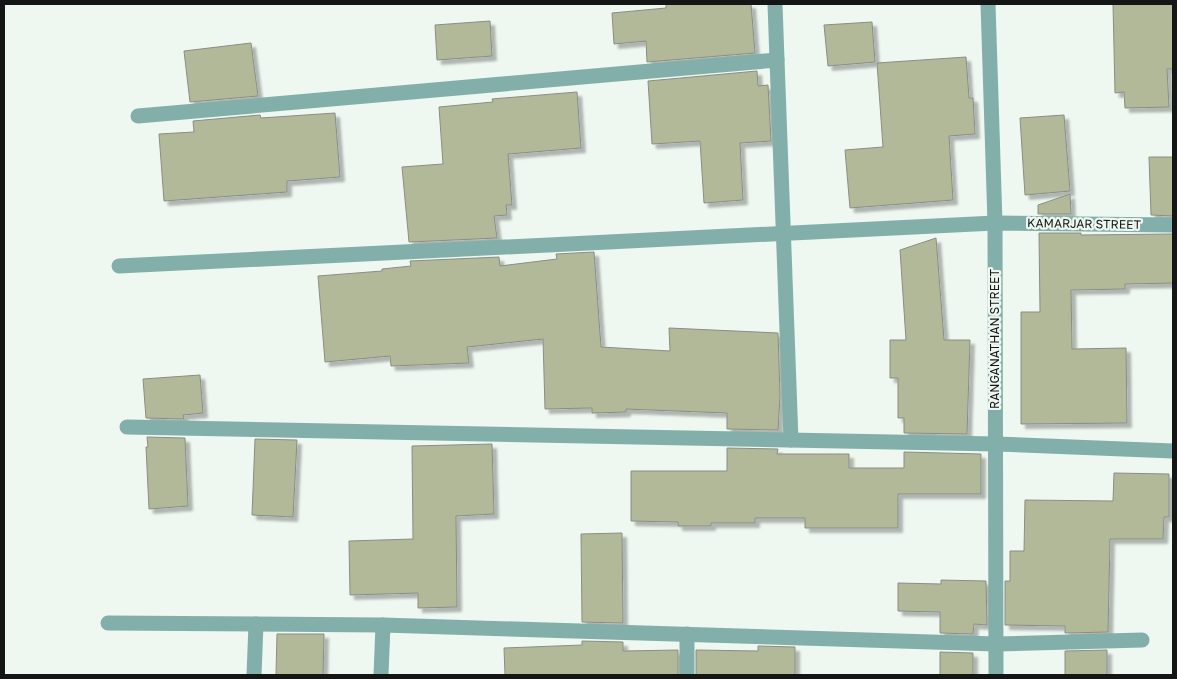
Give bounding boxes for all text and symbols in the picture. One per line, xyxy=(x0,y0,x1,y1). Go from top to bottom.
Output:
street label: KAMARJAR STREET xyxy=(1027,215,1142,232)
street label: RANGANATHAN STREET xyxy=(987,269,1002,409)

